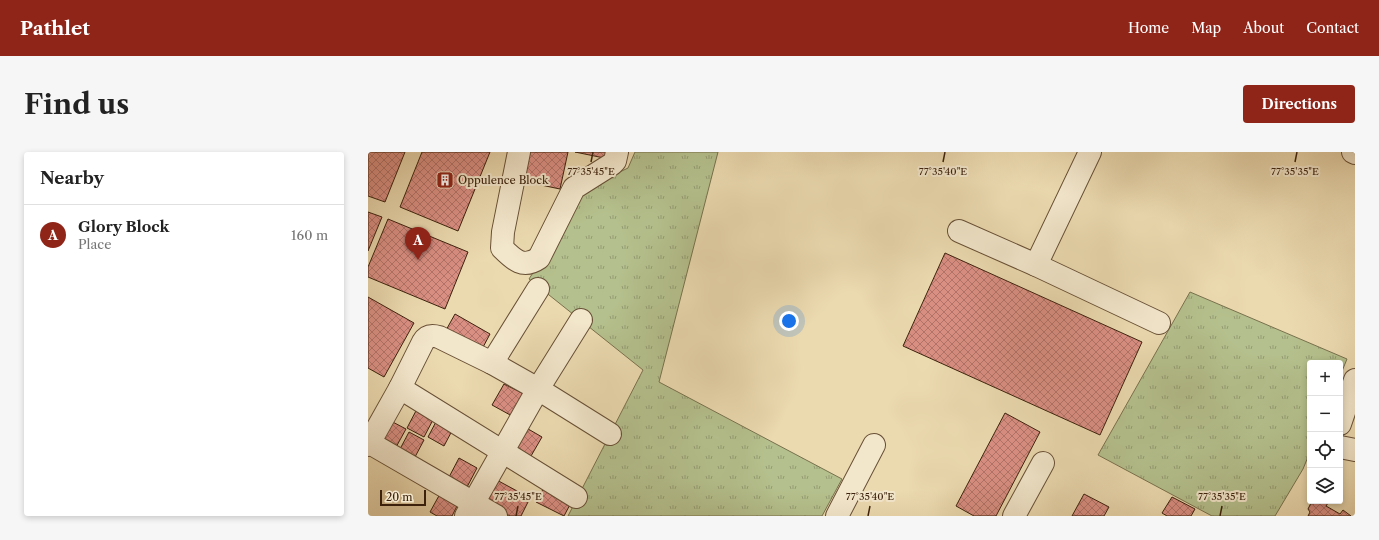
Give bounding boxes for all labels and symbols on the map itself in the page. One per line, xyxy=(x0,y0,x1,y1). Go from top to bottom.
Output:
text: 77°35'45"E xyxy=(567,165,615,178)
text: 77°35'40"E xyxy=(919,165,967,178)
text: 77°35'35"E xyxy=(1271,165,1319,178)
building icon: Oppulence Block xyxy=(435,170,455,190)
place label: Oppulence Block xyxy=(458,173,549,187)
pin: A xyxy=(405,227,431,260)
your location xyxy=(779,311,799,331)
scale bar xyxy=(380,488,426,507)
text: 77°35'45"E xyxy=(494,490,542,503)
text: 77°35'40"E xyxy=(846,490,894,503)
text: 77°35'35"E xyxy=(1198,490,1246,503)

